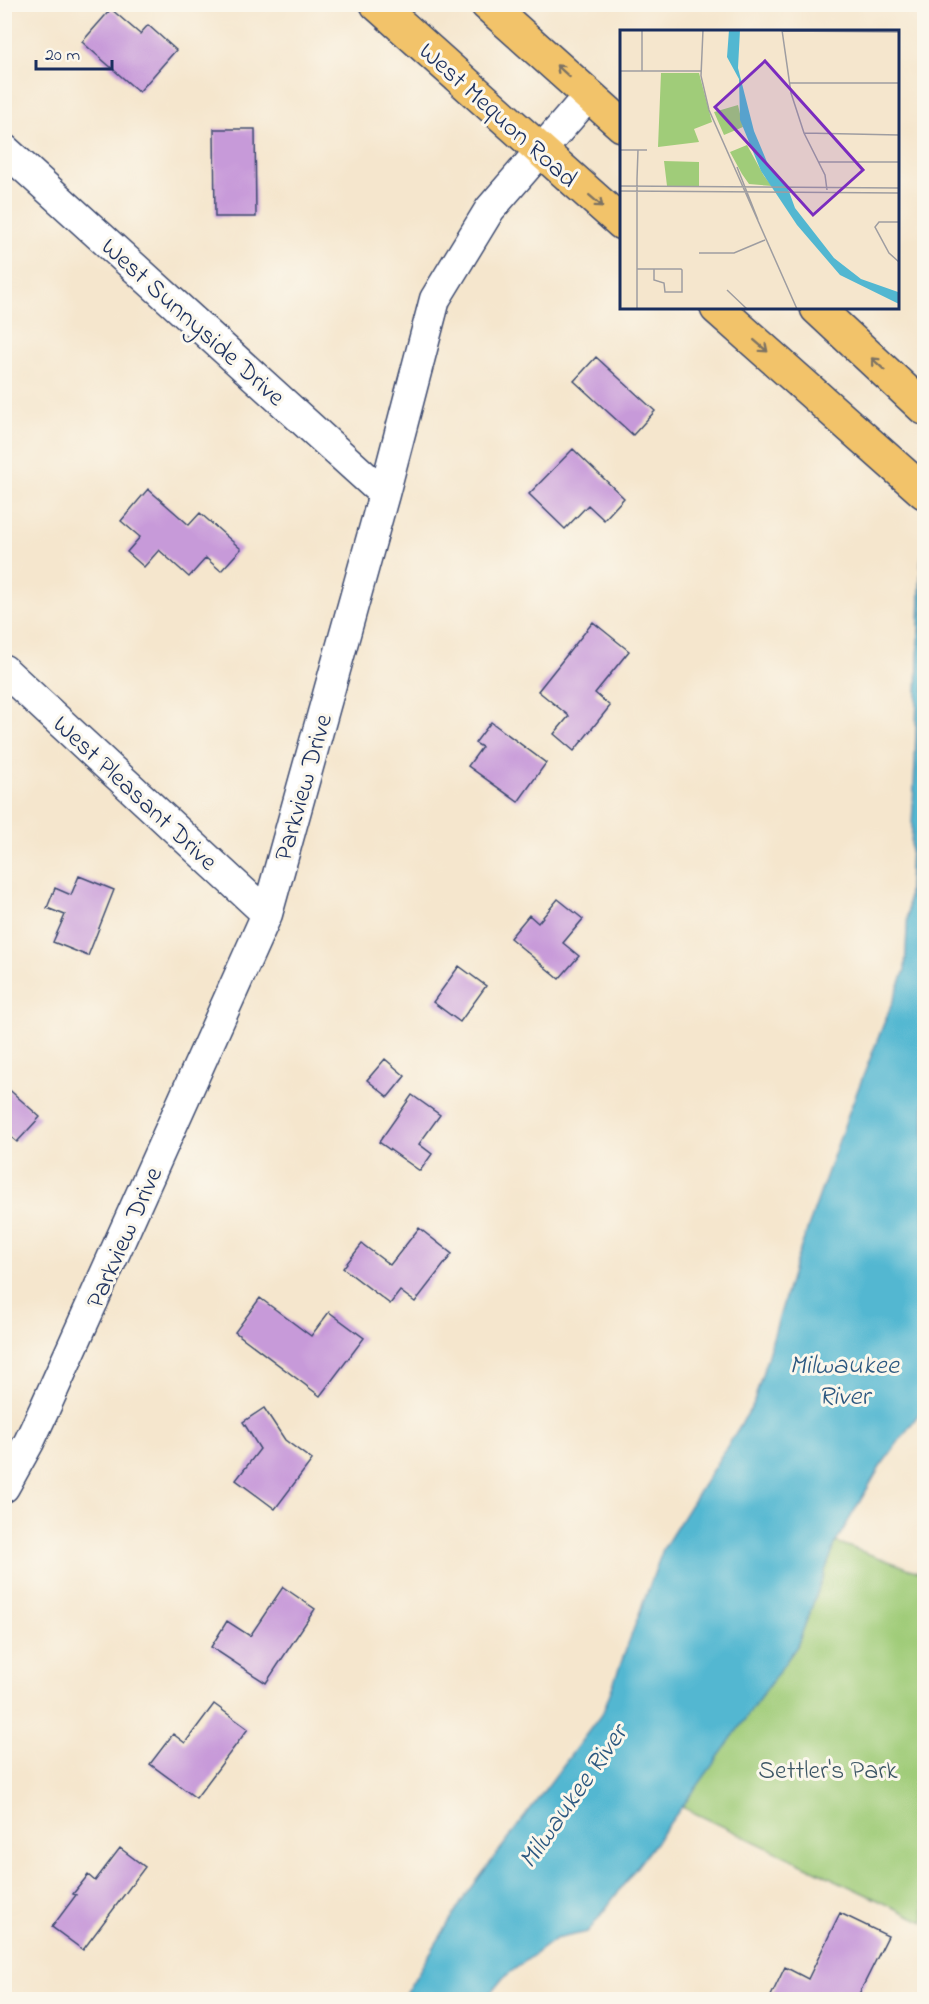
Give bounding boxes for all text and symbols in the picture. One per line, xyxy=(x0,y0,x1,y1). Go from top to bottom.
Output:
inset map xyxy=(620,30,899,309)
scale bar xyxy=(36,33,112,71)
street label: West Mequon Road xyxy=(409,34,585,198)
text: 20 m xyxy=(45,43,80,69)
one-way arrow xyxy=(556,64,571,78)
one-way arrow xyxy=(588,194,603,208)
street label: West Sunnyside Drive xyxy=(91,230,293,417)
one-way arrow xyxy=(753,339,768,353)
one-way arrow xyxy=(870,357,885,372)
street label: West Pleasant Drive xyxy=(43,708,225,881)
street label: Parkview Drive xyxy=(266,710,344,866)
street label: Parkview Drive xyxy=(78,1161,174,1315)
water label: Milwaukee River xyxy=(789,1347,901,1417)
water label: Milwaukee River xyxy=(510,1715,640,1877)
park label: Settler's Park xyxy=(758,1753,898,1791)

